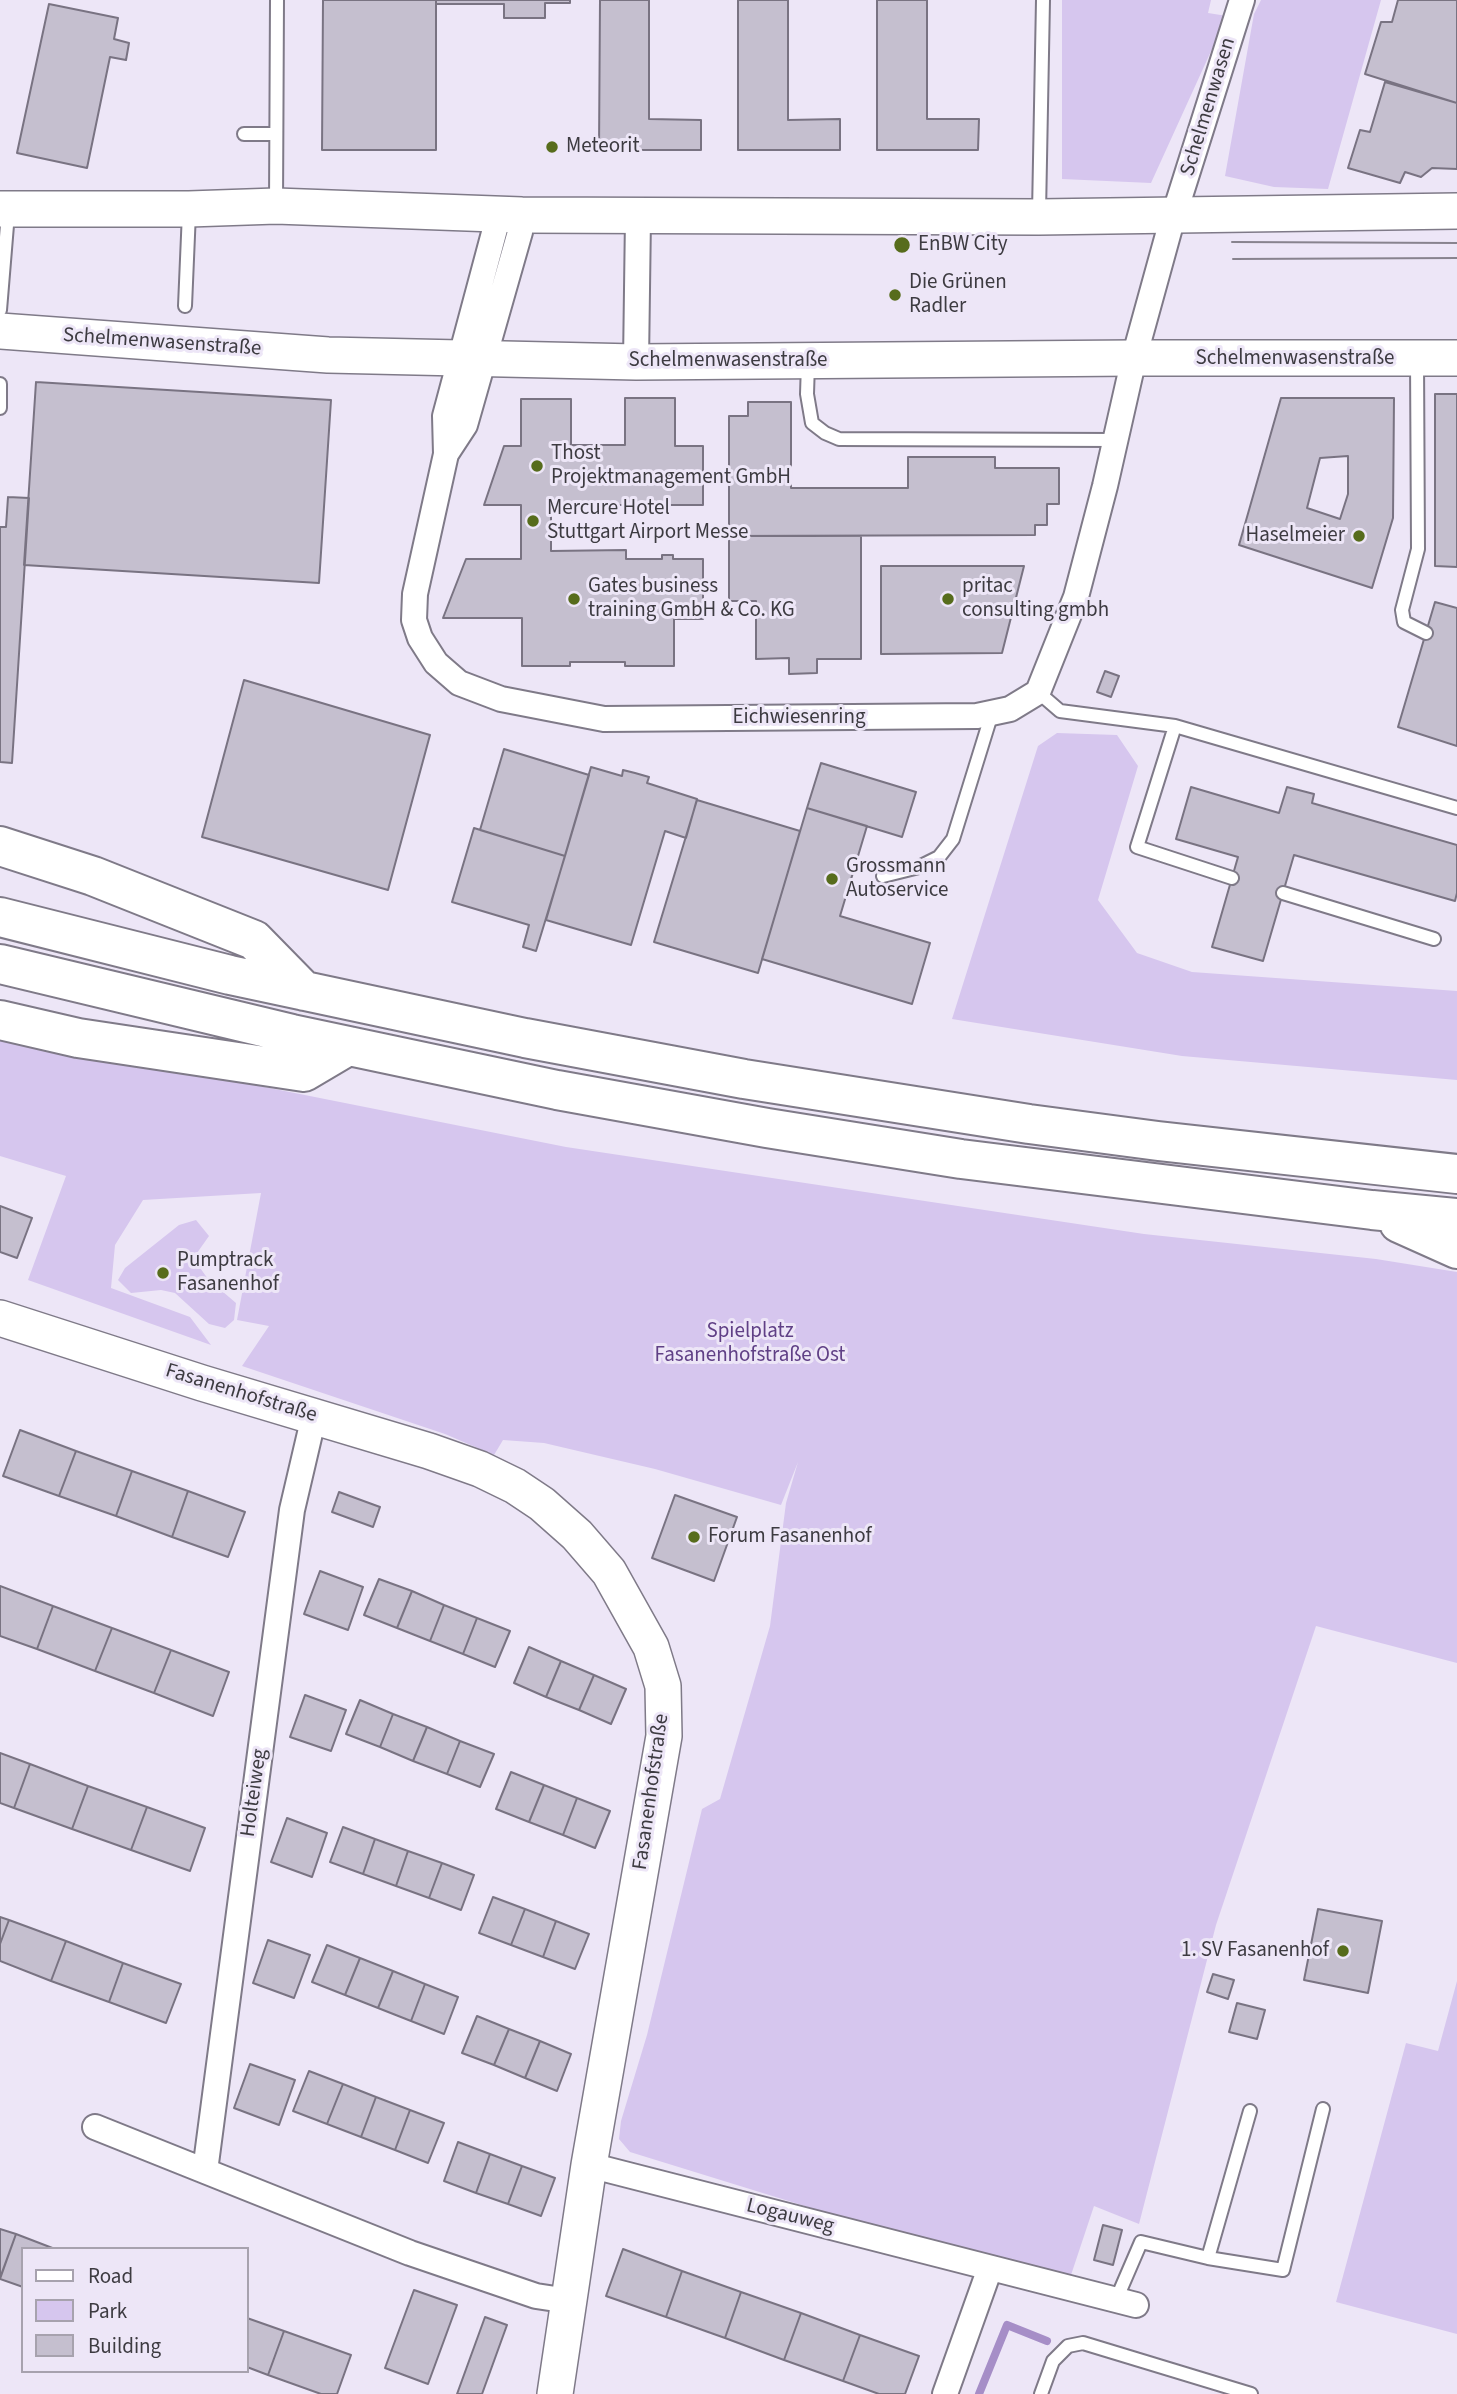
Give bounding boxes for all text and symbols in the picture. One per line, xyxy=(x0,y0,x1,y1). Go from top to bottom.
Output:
street label: Schelmenwasen xyxy=(1176,35,1242,179)
place label: Meteorit xyxy=(566,134,640,160)
marker: Meteorit xyxy=(544,139,560,155)
place label: EnBW City xyxy=(918,232,1008,258)
marker: EnBW City xyxy=(892,235,912,255)
place label: Die Grünen Radler xyxy=(909,270,1007,320)
marker: Die Grünen Radler xyxy=(887,287,903,303)
street label: Schelmenwasenstraße xyxy=(62,323,262,363)
street label: Schelmenwasenstraße xyxy=(1196,346,1394,372)
street label: Schelmenwasenstraße xyxy=(629,348,827,374)
place label: Thost Projektmanagement GmbH xyxy=(551,441,791,491)
marker: Thost Projektmanagement GmbH xyxy=(529,458,545,474)
place label: Mercure Hotel Stuttgart Airport Messe xyxy=(547,496,748,546)
marker: Mercure Hotel Stuttgart Airport Messe xyxy=(525,513,541,529)
place label: Haselmeier xyxy=(1245,523,1345,549)
marker: Haselmeier xyxy=(1351,528,1367,544)
place label: Gates business training GmbH & Co. KG xyxy=(588,574,795,624)
place label: pritac consulting gmbh xyxy=(962,574,1109,624)
marker: Gates business training GmbH & Co. KG xyxy=(566,591,582,607)
marker: pritac consulting gmbh xyxy=(940,591,956,607)
street label: Eichwiesenring xyxy=(732,705,866,731)
place label: Grossmann Autoservice xyxy=(846,854,948,904)
marker: Grossmann Autoservice xyxy=(824,871,840,887)
place label: Pumptrack Fasanenhof xyxy=(177,1248,279,1298)
marker: Pumptrack Fasanenhof xyxy=(155,1265,171,1281)
park label: Spielplatz Fasanenhofstraße Ost xyxy=(655,1319,845,1369)
street label: Fasanenhofstraße xyxy=(162,1359,320,1429)
place label: Forum Fasanenhof xyxy=(708,1524,872,1550)
marker: Forum Fasanenhof xyxy=(686,1529,702,1545)
street label: Fasanenhofstraße xyxy=(629,1712,675,1872)
street label: Holteiweg xyxy=(236,1747,274,1839)
place label: 1. SV Fasanenhof xyxy=(1181,1938,1329,1964)
marker: 1. SV Fasanenhof xyxy=(1335,1943,1351,1959)
street label: Logauweg xyxy=(744,2194,836,2240)
legend xyxy=(21,2247,248,2373)
text: Road xyxy=(88,2261,133,2291)
text: Park xyxy=(88,2296,127,2326)
text: Building xyxy=(88,2331,161,2361)

